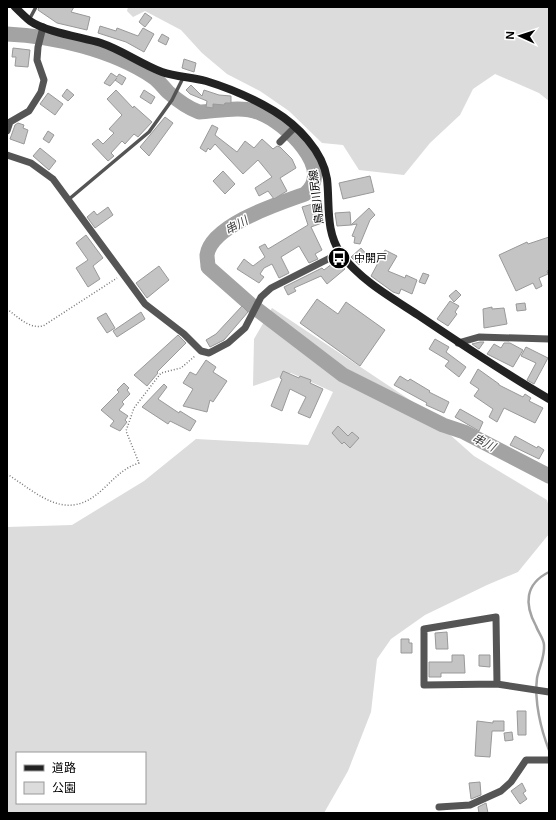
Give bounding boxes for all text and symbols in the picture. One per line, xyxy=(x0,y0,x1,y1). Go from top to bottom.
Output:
north arrow xyxy=(500,16,540,56)
text: N xyxy=(503,31,517,40)
street label: 鳥屋川尻線 xyxy=(306,169,326,225)
water label: 串川 xyxy=(222,212,252,237)
bus stop icon: 中開戸 xyxy=(326,245,352,271)
place label: 中開戸 xyxy=(354,251,387,265)
water label: 串川 xyxy=(470,430,500,455)
legend xyxy=(16,752,146,804)
text: 道路 xyxy=(52,760,76,775)
text: 公園 xyxy=(52,780,76,795)

